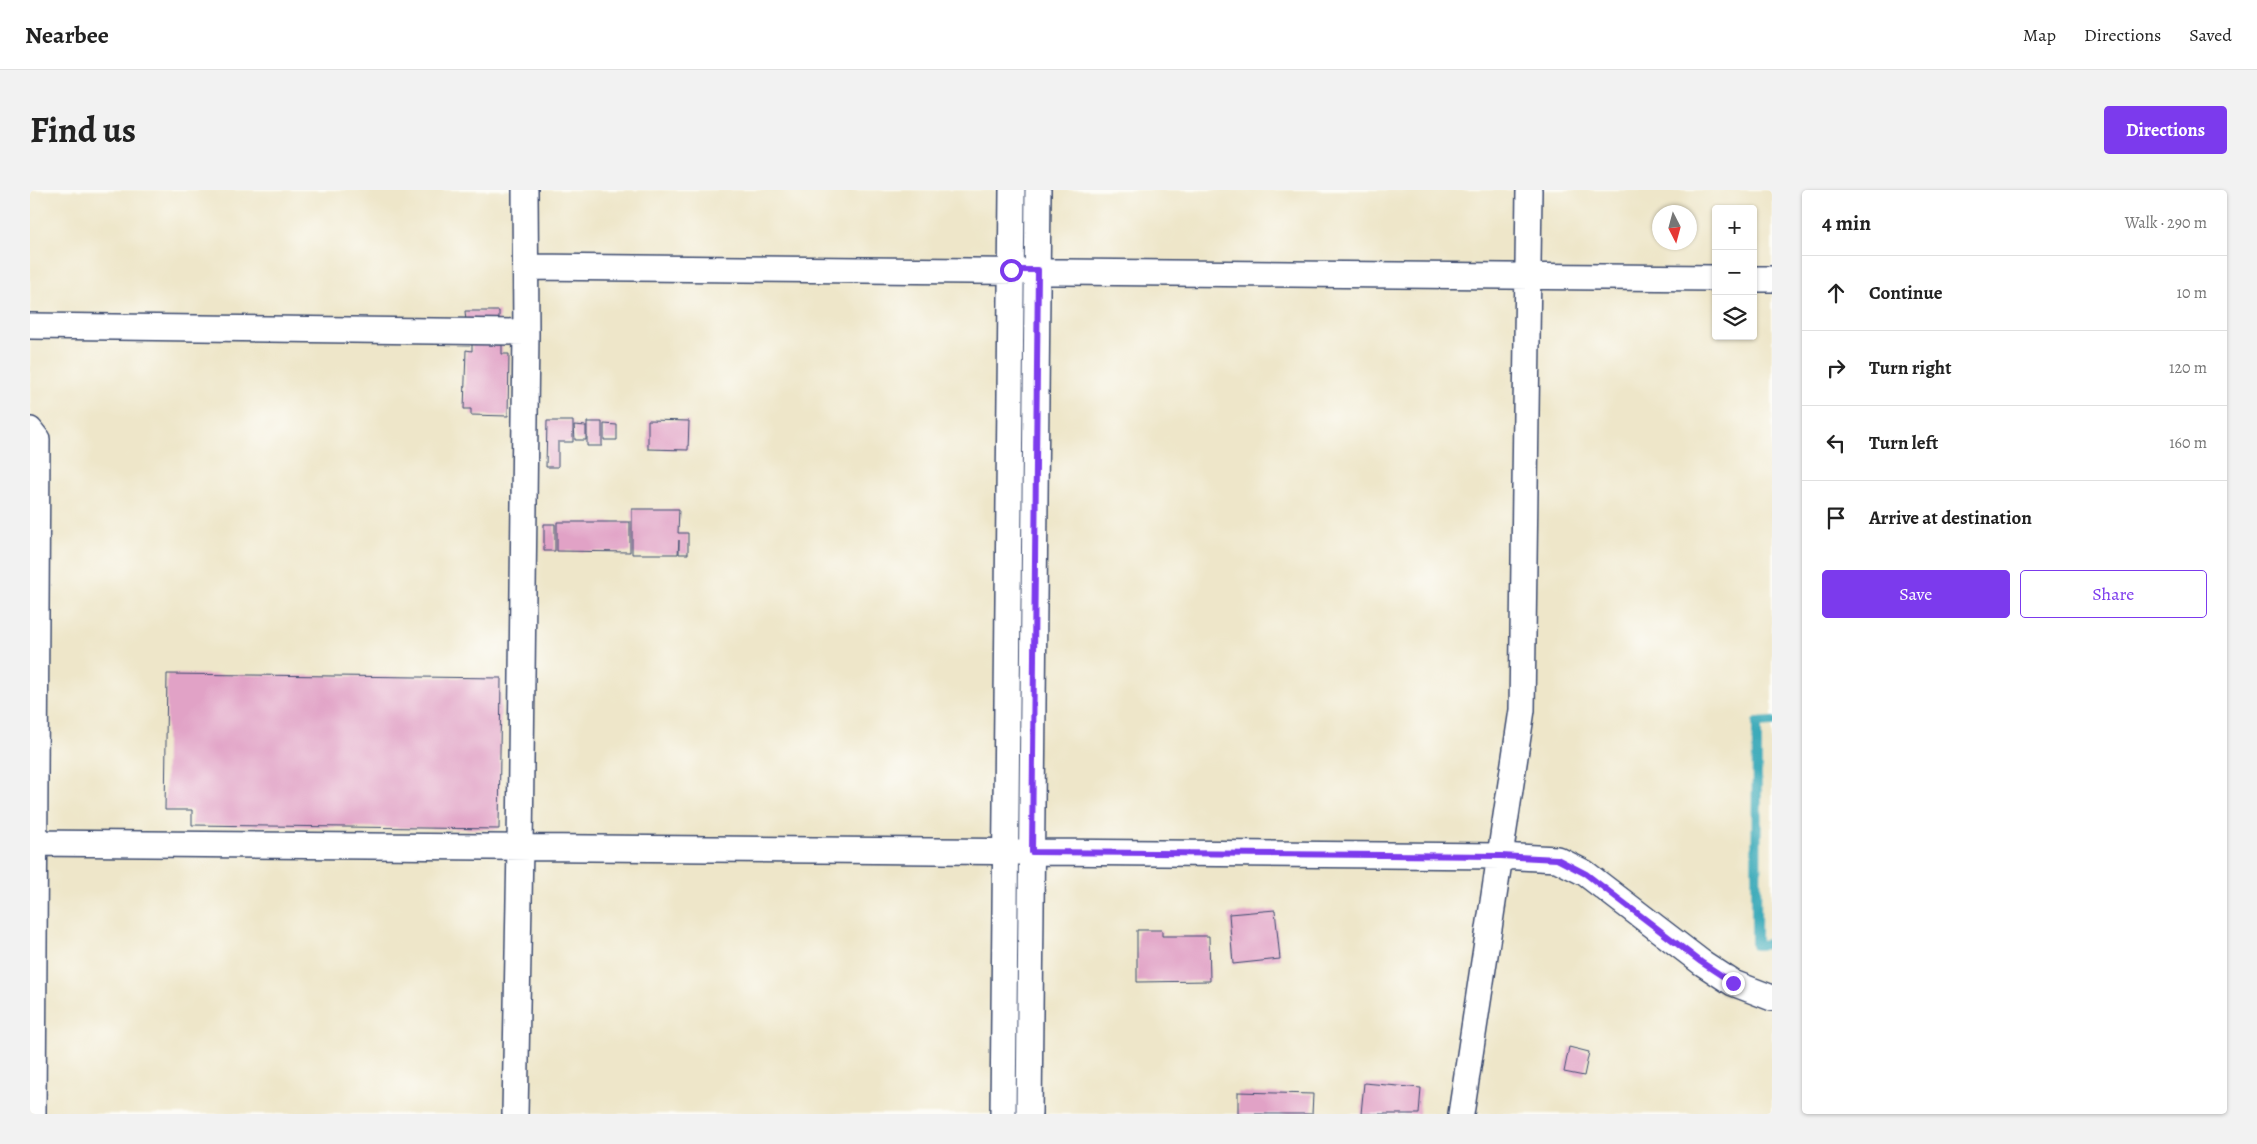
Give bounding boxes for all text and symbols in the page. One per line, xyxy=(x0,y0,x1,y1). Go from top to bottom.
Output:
text: Nearbee xyxy=(25,19,109,51)
text: Map xyxy=(2023,23,2056,47)
text: Directions xyxy=(2084,23,2161,47)
text: Saved xyxy=(2189,23,2232,47)
text: Find us xyxy=(30,106,136,154)
button: Directions xyxy=(2104,106,2227,154)
north arrow xyxy=(1652,205,1697,250)
map controls xyxy=(1712,205,1757,340)
button: + xyxy=(1712,205,1757,250)
text: 4 min xyxy=(1822,209,1871,237)
text: Walk · 290 m xyxy=(2125,212,2207,234)
button: − xyxy=(1712,250,1757,295)
route start xyxy=(1000,259,1023,282)
icon: ahead xyxy=(1822,279,1850,307)
text: Continue xyxy=(1869,280,1943,306)
text: 10 m xyxy=(2177,282,2207,304)
button: layers xyxy=(1712,295,1757,340)
icon: right xyxy=(1822,354,1850,382)
text: Turn right xyxy=(1869,355,1951,381)
text: 120 m xyxy=(2169,357,2207,379)
icon: left xyxy=(1822,429,1850,457)
text: Turn left xyxy=(1869,430,1938,456)
text: 160 m xyxy=(2169,432,2207,454)
icon: arrive xyxy=(1822,504,1850,532)
text: Arrive at destination xyxy=(1869,505,2032,531)
button: Save xyxy=(1822,570,2010,618)
button: Share xyxy=(2020,570,2207,618)
route end xyxy=(1722,972,1745,995)

